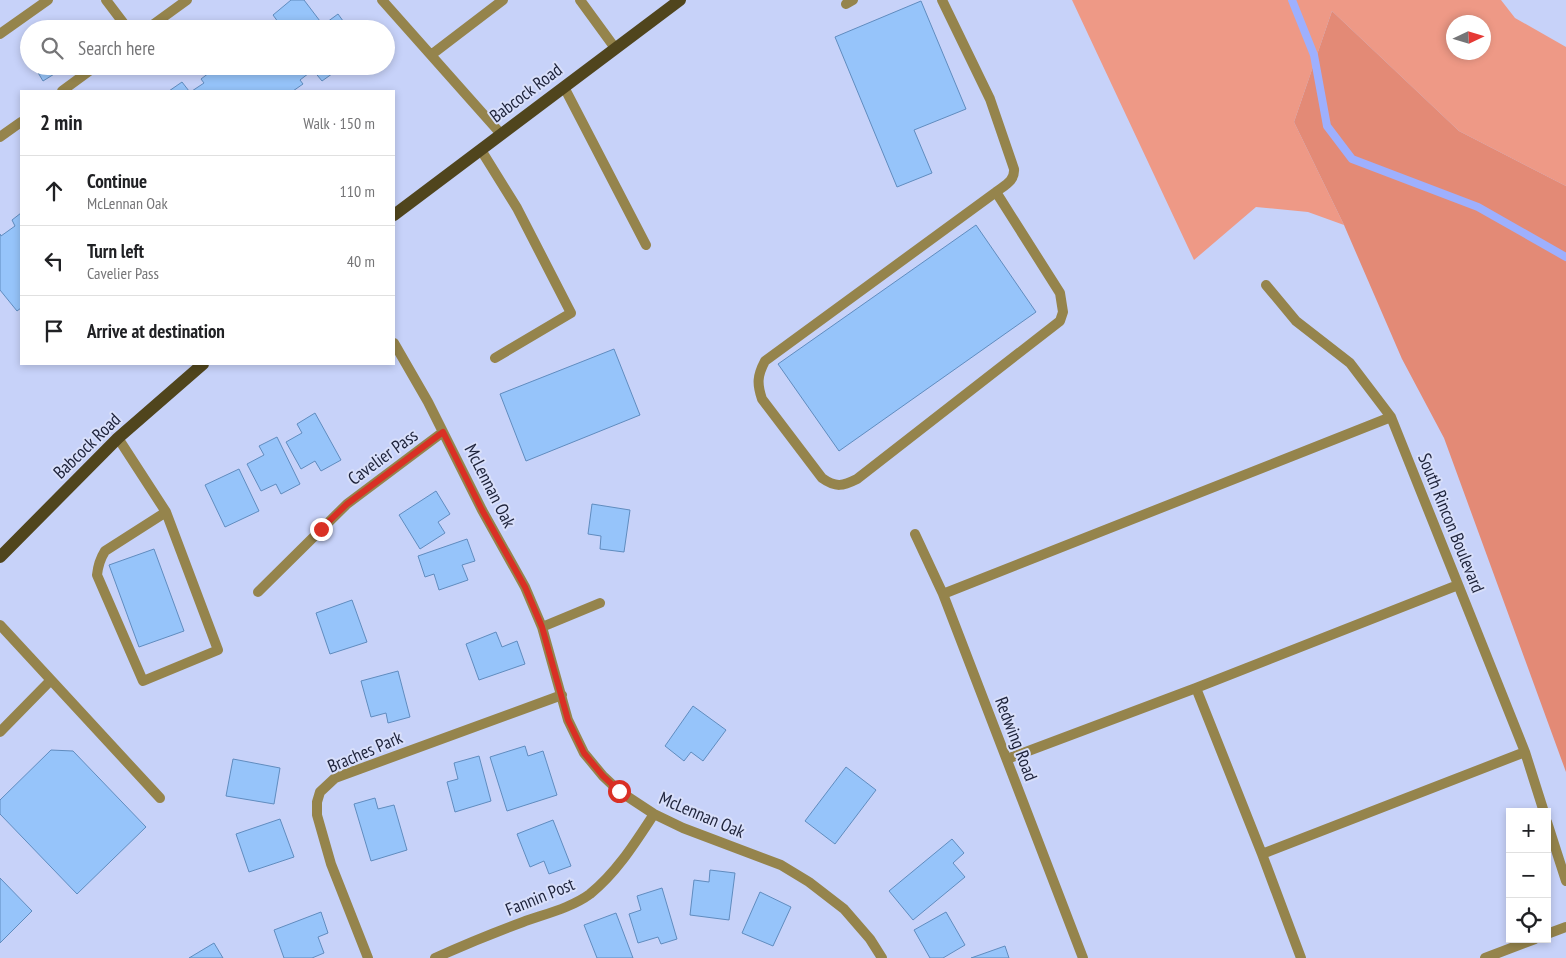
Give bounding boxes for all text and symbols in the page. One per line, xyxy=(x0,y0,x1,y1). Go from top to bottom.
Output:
north arrow xyxy=(1446,15,1491,60)
search box xyxy=(20,20,395,75)
icon: search xyxy=(38,34,66,62)
text: Search here xyxy=(78,36,155,60)
street label: Babcock Road xyxy=(485,58,567,127)
text: 2 min xyxy=(40,109,82,136)
text: Walk · 150 m xyxy=(303,113,375,133)
text: Continue xyxy=(87,169,147,193)
icon: ahead xyxy=(40,177,68,205)
text: 110 m xyxy=(340,181,375,201)
text: McLennan Oak xyxy=(87,193,168,213)
text: Turn left xyxy=(87,239,144,263)
icon: left xyxy=(40,247,68,275)
text: 40 m xyxy=(347,251,375,271)
text: Cavelier Pass xyxy=(87,263,159,283)
icon: arrive xyxy=(40,317,68,345)
text: Arrive at destination xyxy=(87,319,225,343)
street label: Babcock Road xyxy=(48,408,125,483)
street label: Cavelier Pass xyxy=(343,424,422,490)
street label: McLennan Oak xyxy=(460,440,521,531)
street label: South Rincon Boulevard xyxy=(1413,450,1490,596)
route end xyxy=(310,518,333,541)
street label: Redwing Road xyxy=(990,694,1043,784)
street label: Braches Park xyxy=(324,726,406,778)
route start xyxy=(608,780,631,803)
street label: McLennan Oak xyxy=(656,786,748,843)
map controls xyxy=(1506,808,1551,943)
button: + xyxy=(1506,808,1551,853)
button: − xyxy=(1506,853,1551,898)
street label: Fannin Post xyxy=(502,872,578,921)
button: locate xyxy=(1506,898,1551,943)

